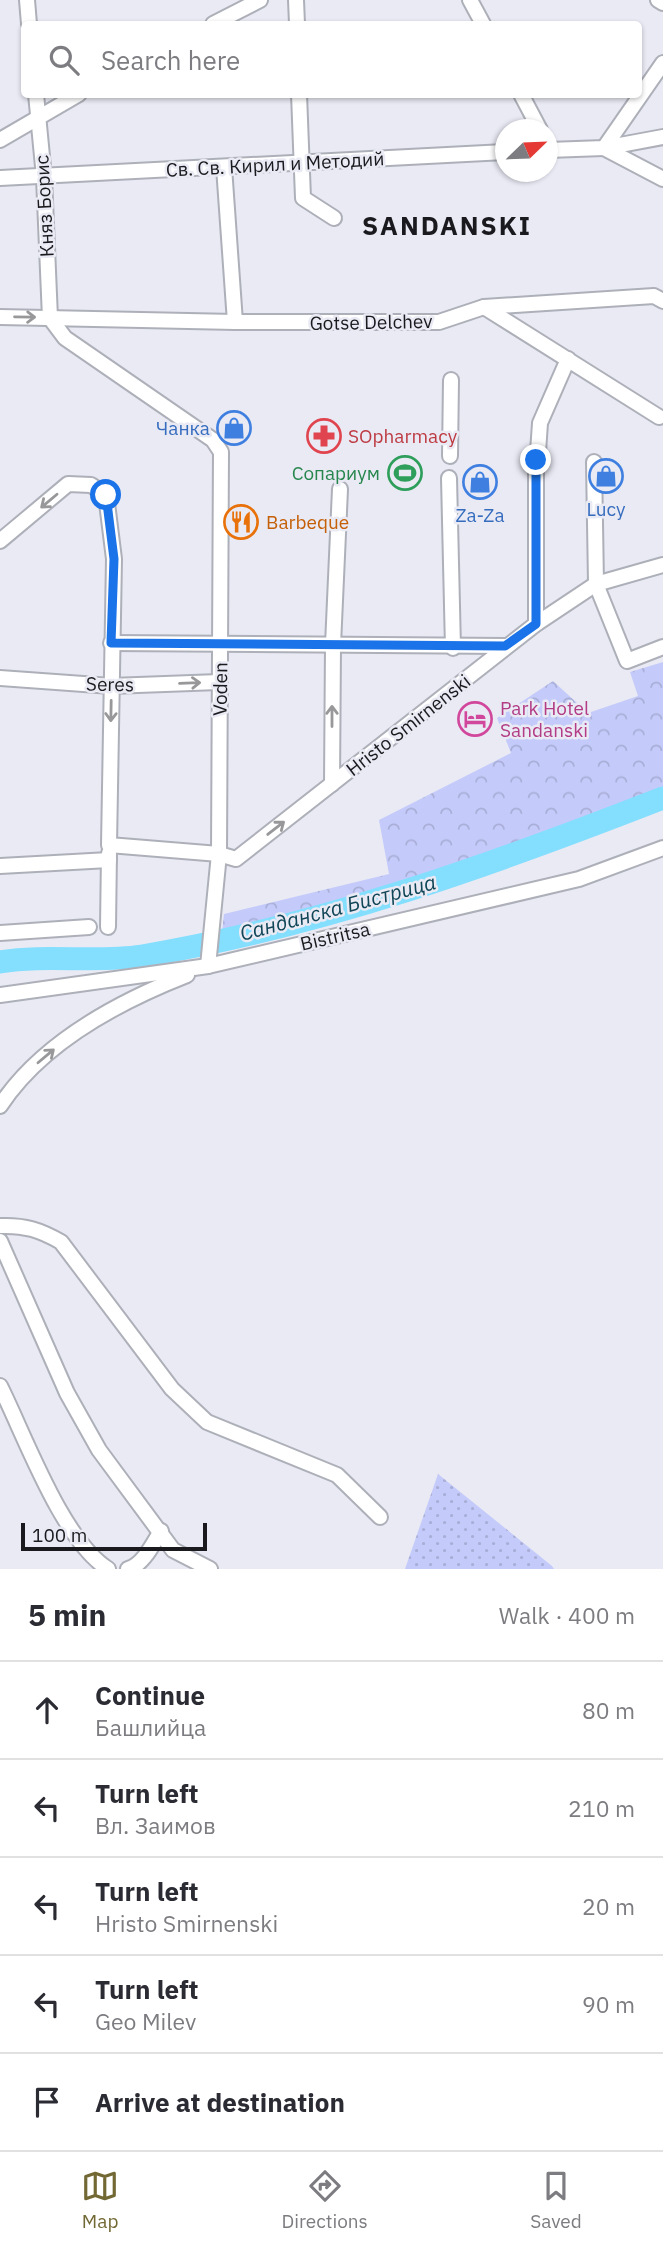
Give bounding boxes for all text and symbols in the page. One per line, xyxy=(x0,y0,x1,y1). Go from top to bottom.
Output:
search box xyxy=(21,21,642,98)
icon: search xyxy=(45,41,83,79)
text: Search here xyxy=(101,43,240,77)
north arrow xyxy=(495,119,558,182)
street label: Св. Св. Кирил и Методий xyxy=(165,146,385,182)
street label: Княз Борис xyxy=(29,154,59,258)
district label: SANDANSKI xyxy=(362,208,532,242)
street label: Gotse Delchev xyxy=(309,309,433,335)
one-way arrow xyxy=(13,310,36,324)
shop icon: Чанка xyxy=(215,409,253,447)
place label: Чанка xyxy=(156,416,210,440)
pharmacy icon: SOpharmacy xyxy=(305,417,343,455)
place label: SOpharmacy xyxy=(348,424,458,448)
route end xyxy=(520,444,551,475)
sports icon: Сопариум xyxy=(386,454,424,492)
shop icon: Lucy xyxy=(587,457,625,495)
place label: Сопариум xyxy=(292,461,380,485)
shop icon: Za-Za xyxy=(461,463,499,501)
route start xyxy=(90,479,121,510)
one-way arrow xyxy=(40,493,58,509)
place label: Lucy xyxy=(586,497,626,521)
restaurant icon: Barbeque xyxy=(222,503,260,541)
place label: Za-Za xyxy=(455,503,505,527)
place label: Barbeque xyxy=(266,510,349,534)
street label: Voden xyxy=(208,662,232,716)
street label: Hristo Smirnenski xyxy=(341,669,475,781)
street label: Seres xyxy=(86,672,134,696)
one-way arrow xyxy=(179,677,202,690)
place label: Park Hotel Sandanski xyxy=(500,696,589,742)
one-way arrow xyxy=(104,699,118,722)
hotel icon: Park Hotel Sandanski xyxy=(456,700,494,738)
one-way arrow xyxy=(325,705,339,728)
one-way arrow xyxy=(266,820,284,835)
water label: Санданска Бистрица xyxy=(237,867,439,947)
street label: Bistritsa xyxy=(298,916,372,956)
one-way arrow xyxy=(37,1048,55,1064)
scale bar xyxy=(21,1520,206,1552)
text: 100 m xyxy=(32,1523,87,1547)
text: 5 min xyxy=(28,1595,106,1634)
text: Walk · 400 m xyxy=(499,1600,635,1630)
text: Continue xyxy=(95,1678,205,1712)
icon: ahead xyxy=(28,1691,66,1729)
text: 80 m xyxy=(582,1695,635,1725)
text: Башлийца xyxy=(95,1712,206,1742)
text: Turn left xyxy=(95,1776,198,1810)
icon: left xyxy=(28,1789,66,1827)
text: 210 m xyxy=(568,1793,635,1823)
text: Вл. Заимов xyxy=(95,1810,216,1840)
text: Turn left xyxy=(95,1874,198,1908)
icon: left xyxy=(28,1887,66,1925)
text: 20 m xyxy=(582,1891,635,1921)
text: Hristo Smirnenski xyxy=(95,1908,278,1938)
text: Turn left xyxy=(95,1972,198,2006)
icon: left xyxy=(28,1985,66,2023)
text: 90 m xyxy=(582,1989,635,2019)
text: Geo Milev xyxy=(95,2006,196,2036)
icon: arrive xyxy=(28,2083,66,2121)
text: Arrive at destination xyxy=(95,2085,345,2119)
tab: Map xyxy=(81,2167,119,2233)
tab: Directions xyxy=(281,2167,368,2233)
tab: Saved xyxy=(530,2167,582,2233)

